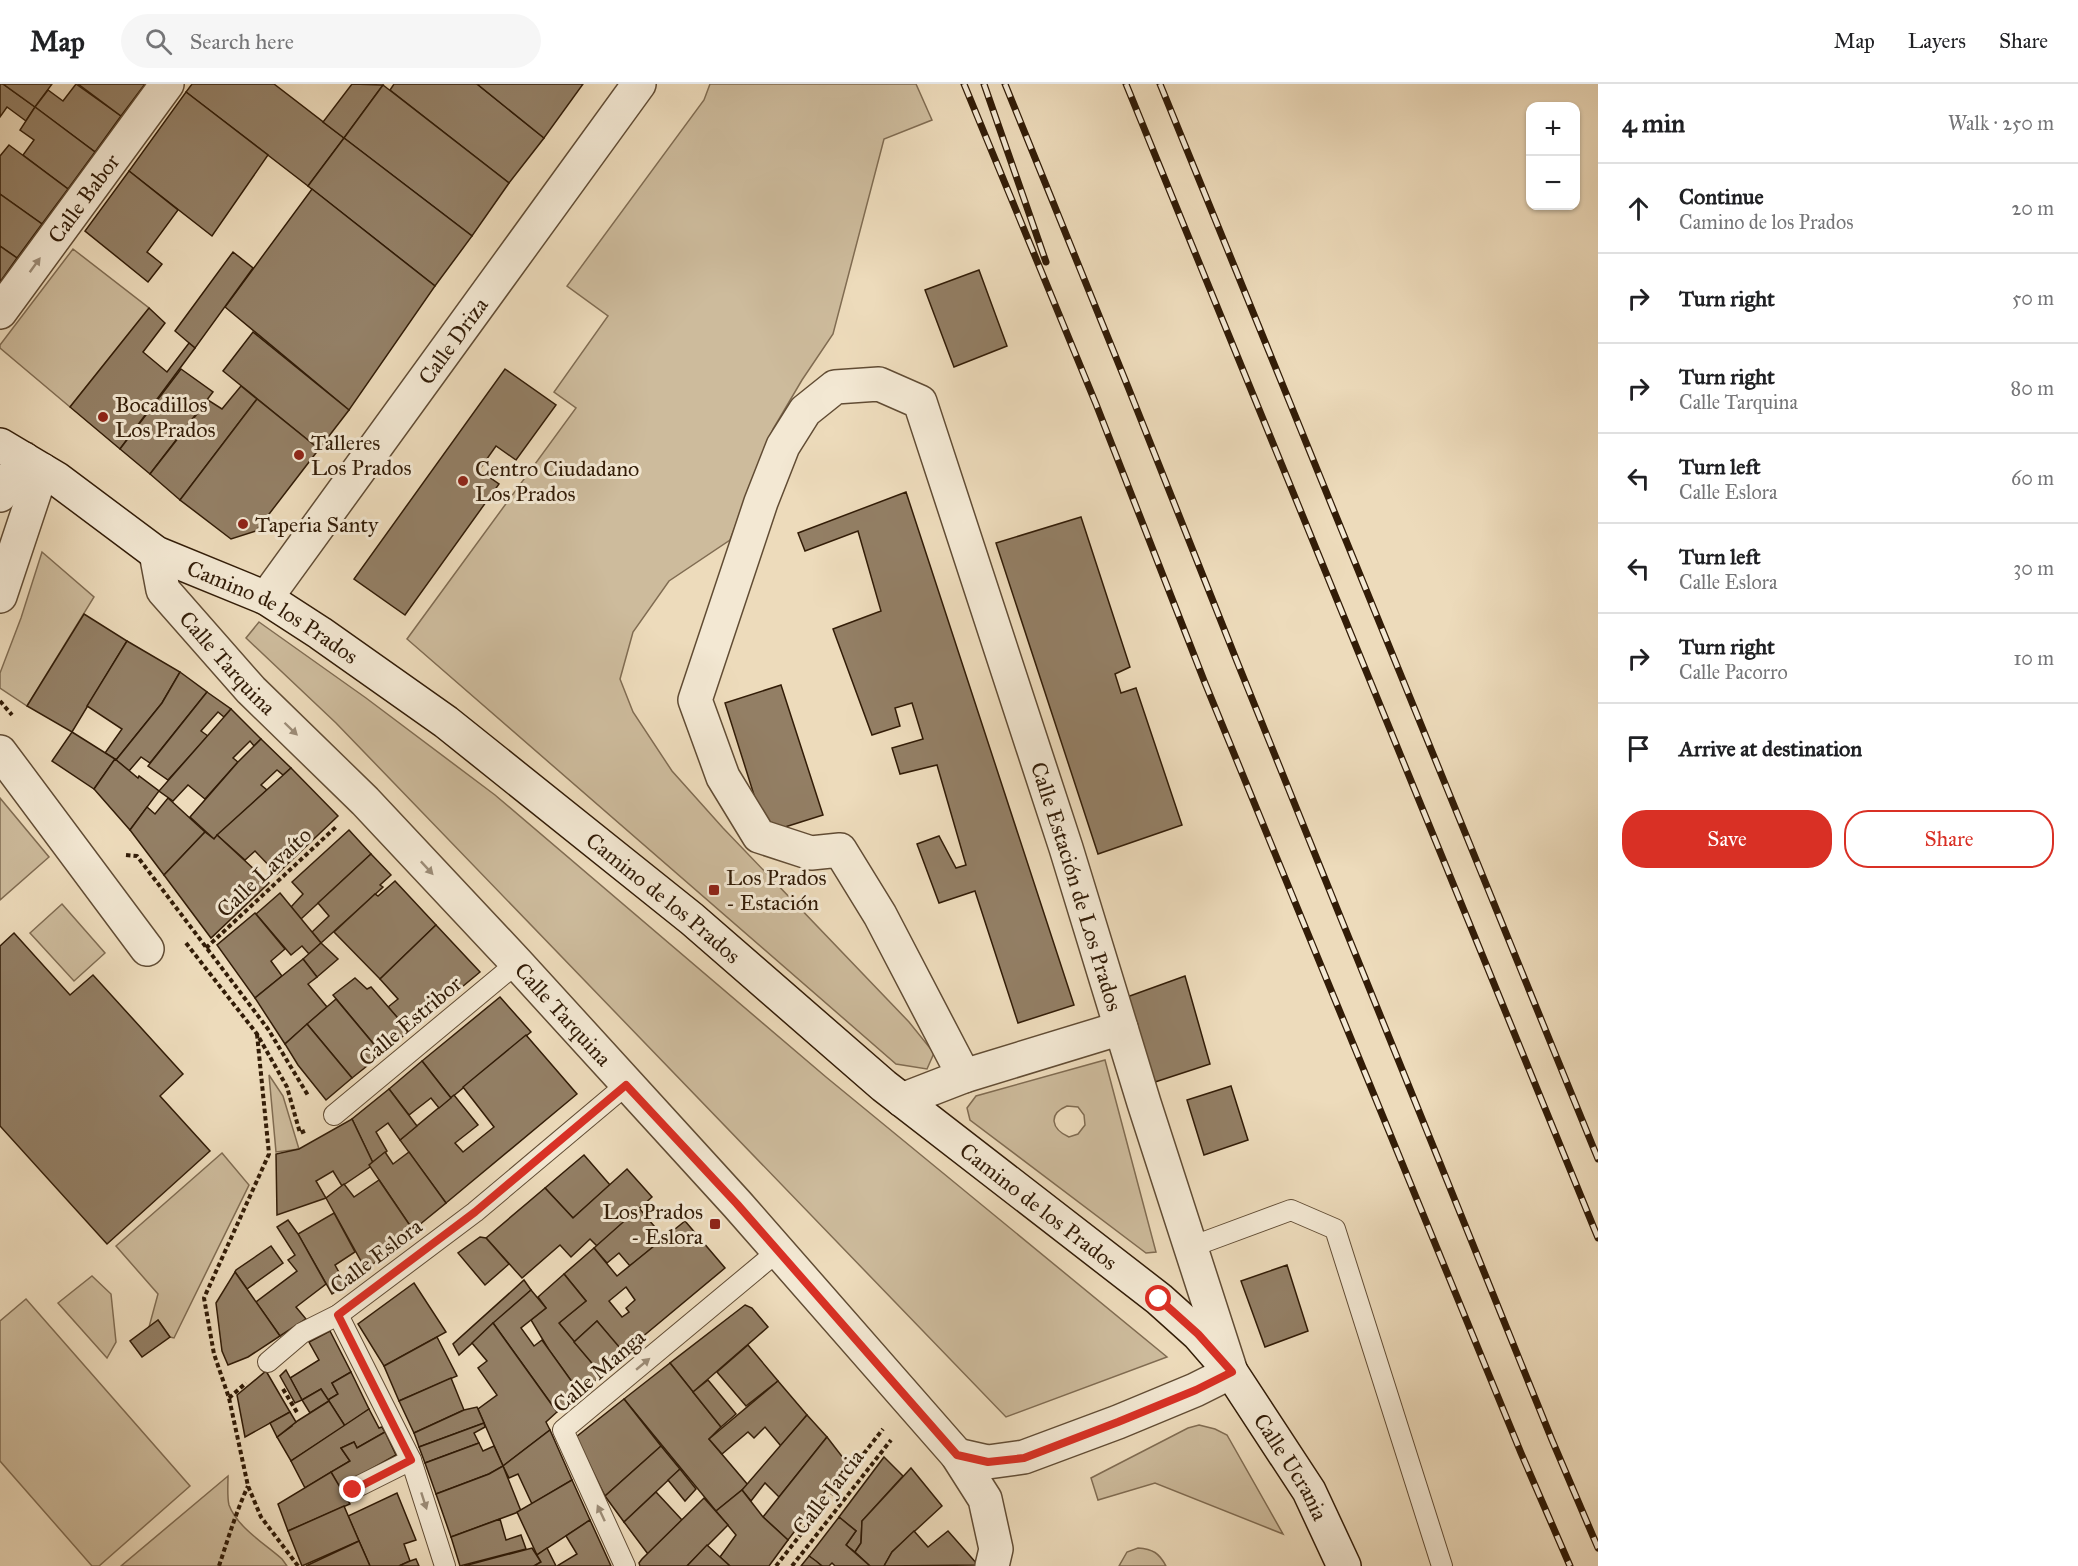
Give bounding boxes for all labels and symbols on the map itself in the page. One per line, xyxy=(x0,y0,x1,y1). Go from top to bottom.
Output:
street label: Calle Babor xyxy=(42,148,125,248)
one-way arrow xyxy=(28,257,40,272)
street label: Calle Driza xyxy=(412,291,494,390)
place label: Bocadillos Los Prados xyxy=(115,391,216,443)
marker: Bocadillos Los Prados xyxy=(96,410,110,424)
place label: Talleres Los Prados xyxy=(311,429,412,481)
marker: Talleres Los Prados xyxy=(292,448,306,462)
place label: Centro Ciudadano Los Prados xyxy=(475,455,639,507)
marker: Centro Ciudadano Los Prados xyxy=(456,474,470,488)
place label: Taperia Santy xyxy=(255,511,379,538)
marker: Taperia Santy xyxy=(236,517,250,531)
street label: Camino de los Prados xyxy=(183,554,364,669)
street label: Calle Tarquina xyxy=(174,605,282,721)
one-way arrow xyxy=(283,722,298,736)
street label: Calle Estación de Los Prados xyxy=(1025,758,1129,1014)
street label: Calle Lavaíto xyxy=(211,821,317,923)
street label: Camino de los Prados xyxy=(581,826,746,969)
one-way arrow xyxy=(420,860,433,875)
place label: Los Prados - Estación xyxy=(726,864,827,916)
marker: Los Prados - Estación xyxy=(707,883,721,897)
street label: Calle Tarquina xyxy=(509,956,618,1072)
street label: Calle Estribor xyxy=(353,970,467,1072)
street label: Camino de los Prados xyxy=(955,1137,1123,1275)
place label: Los Prados - Eslora xyxy=(602,1198,704,1250)
street label: Calle Eslora xyxy=(325,1212,428,1299)
marker: Los Prados - Eslora xyxy=(708,1217,722,1231)
route start xyxy=(1145,1285,1171,1311)
street label: Calle Manga xyxy=(547,1323,651,1418)
one-way arrow xyxy=(635,1358,650,1371)
street label: Calle Ucrania xyxy=(1248,1408,1334,1525)
street label: Calle Jarcia xyxy=(786,1444,870,1540)
route end xyxy=(339,1476,365,1502)
one-way arrow xyxy=(420,1493,429,1511)
one-way arrow xyxy=(596,1504,605,1521)

